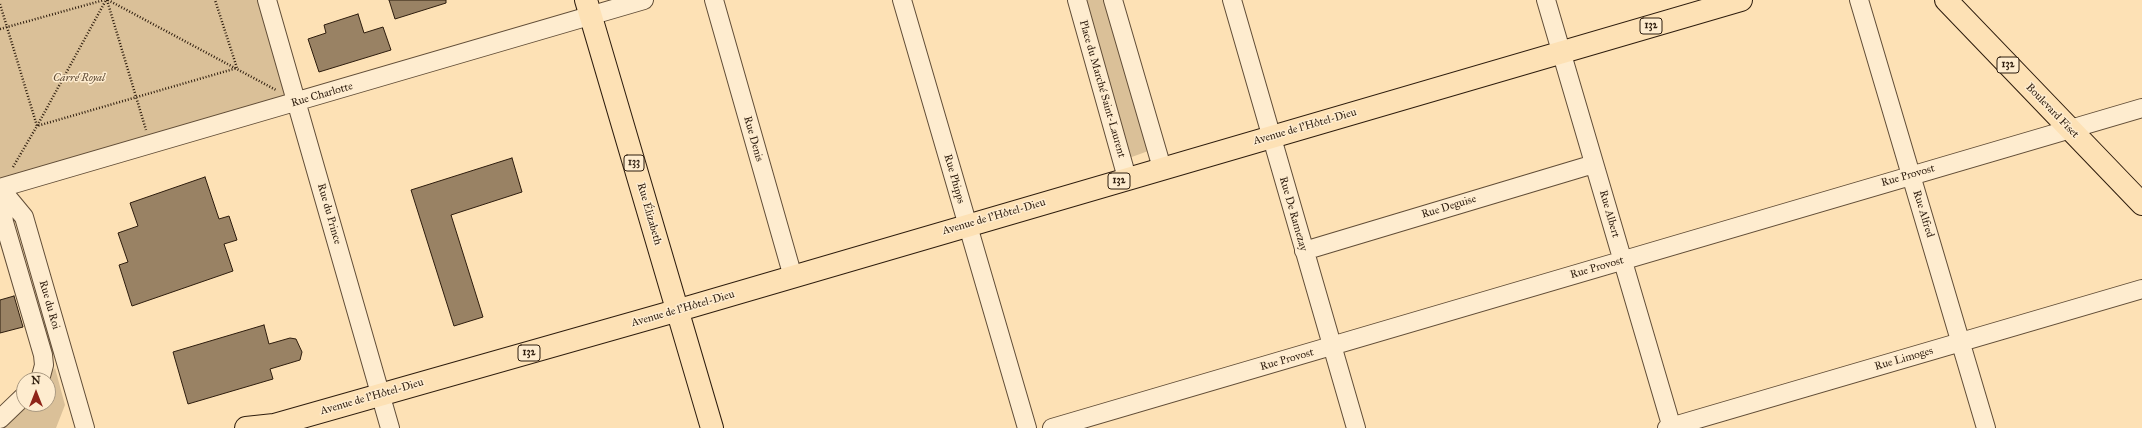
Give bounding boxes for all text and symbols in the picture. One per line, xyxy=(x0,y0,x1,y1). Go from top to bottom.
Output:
road number: 132 xyxy=(1640,18,1662,34)
street label: Place du Marché Saint-Laurent xyxy=(1076,19,1128,159)
road number: 132 xyxy=(1997,57,2019,73)
park label: Carré Royal xyxy=(53,71,105,85)
street label: Rue Charlotte xyxy=(290,80,354,110)
street label: Boulevard Fiset xyxy=(2023,81,2081,141)
street label: Avenue de l'Hôtel-Dieu xyxy=(1252,106,1358,148)
street label: Rue Denis xyxy=(740,115,766,163)
street label: Rue Phipps xyxy=(941,153,967,205)
road number: 133 xyxy=(624,155,644,171)
street label: Rue Provost xyxy=(1880,162,1936,190)
road number: 132 xyxy=(1108,173,1130,189)
street label: Rue De Ramezay xyxy=(1276,175,1310,253)
street label: Rue Élizabeth xyxy=(634,181,664,247)
street label: Rue du Prince xyxy=(314,182,344,246)
street label: Rue Albert xyxy=(1596,189,1622,239)
street label: Rue Alfred xyxy=(1910,189,1936,239)
street label: Rue Deguise xyxy=(1420,192,1478,222)
street label: Avenue de l'Hôtel-Dieu xyxy=(941,196,1047,238)
street label: Rue Provost xyxy=(1569,254,1625,282)
street label: Rue du Roi xyxy=(36,279,62,331)
street label: Avenue de l'Hôtel-Dieu xyxy=(630,288,736,330)
street label: Rue Limoges xyxy=(1873,344,1935,374)
road number: 132 xyxy=(518,345,540,361)
street label: Rue Provost xyxy=(1259,346,1315,374)
north arrow xyxy=(16,372,56,412)
text: N xyxy=(31,374,41,387)
street label: Avenue de l'Hôtel-Dieu xyxy=(319,376,425,418)

